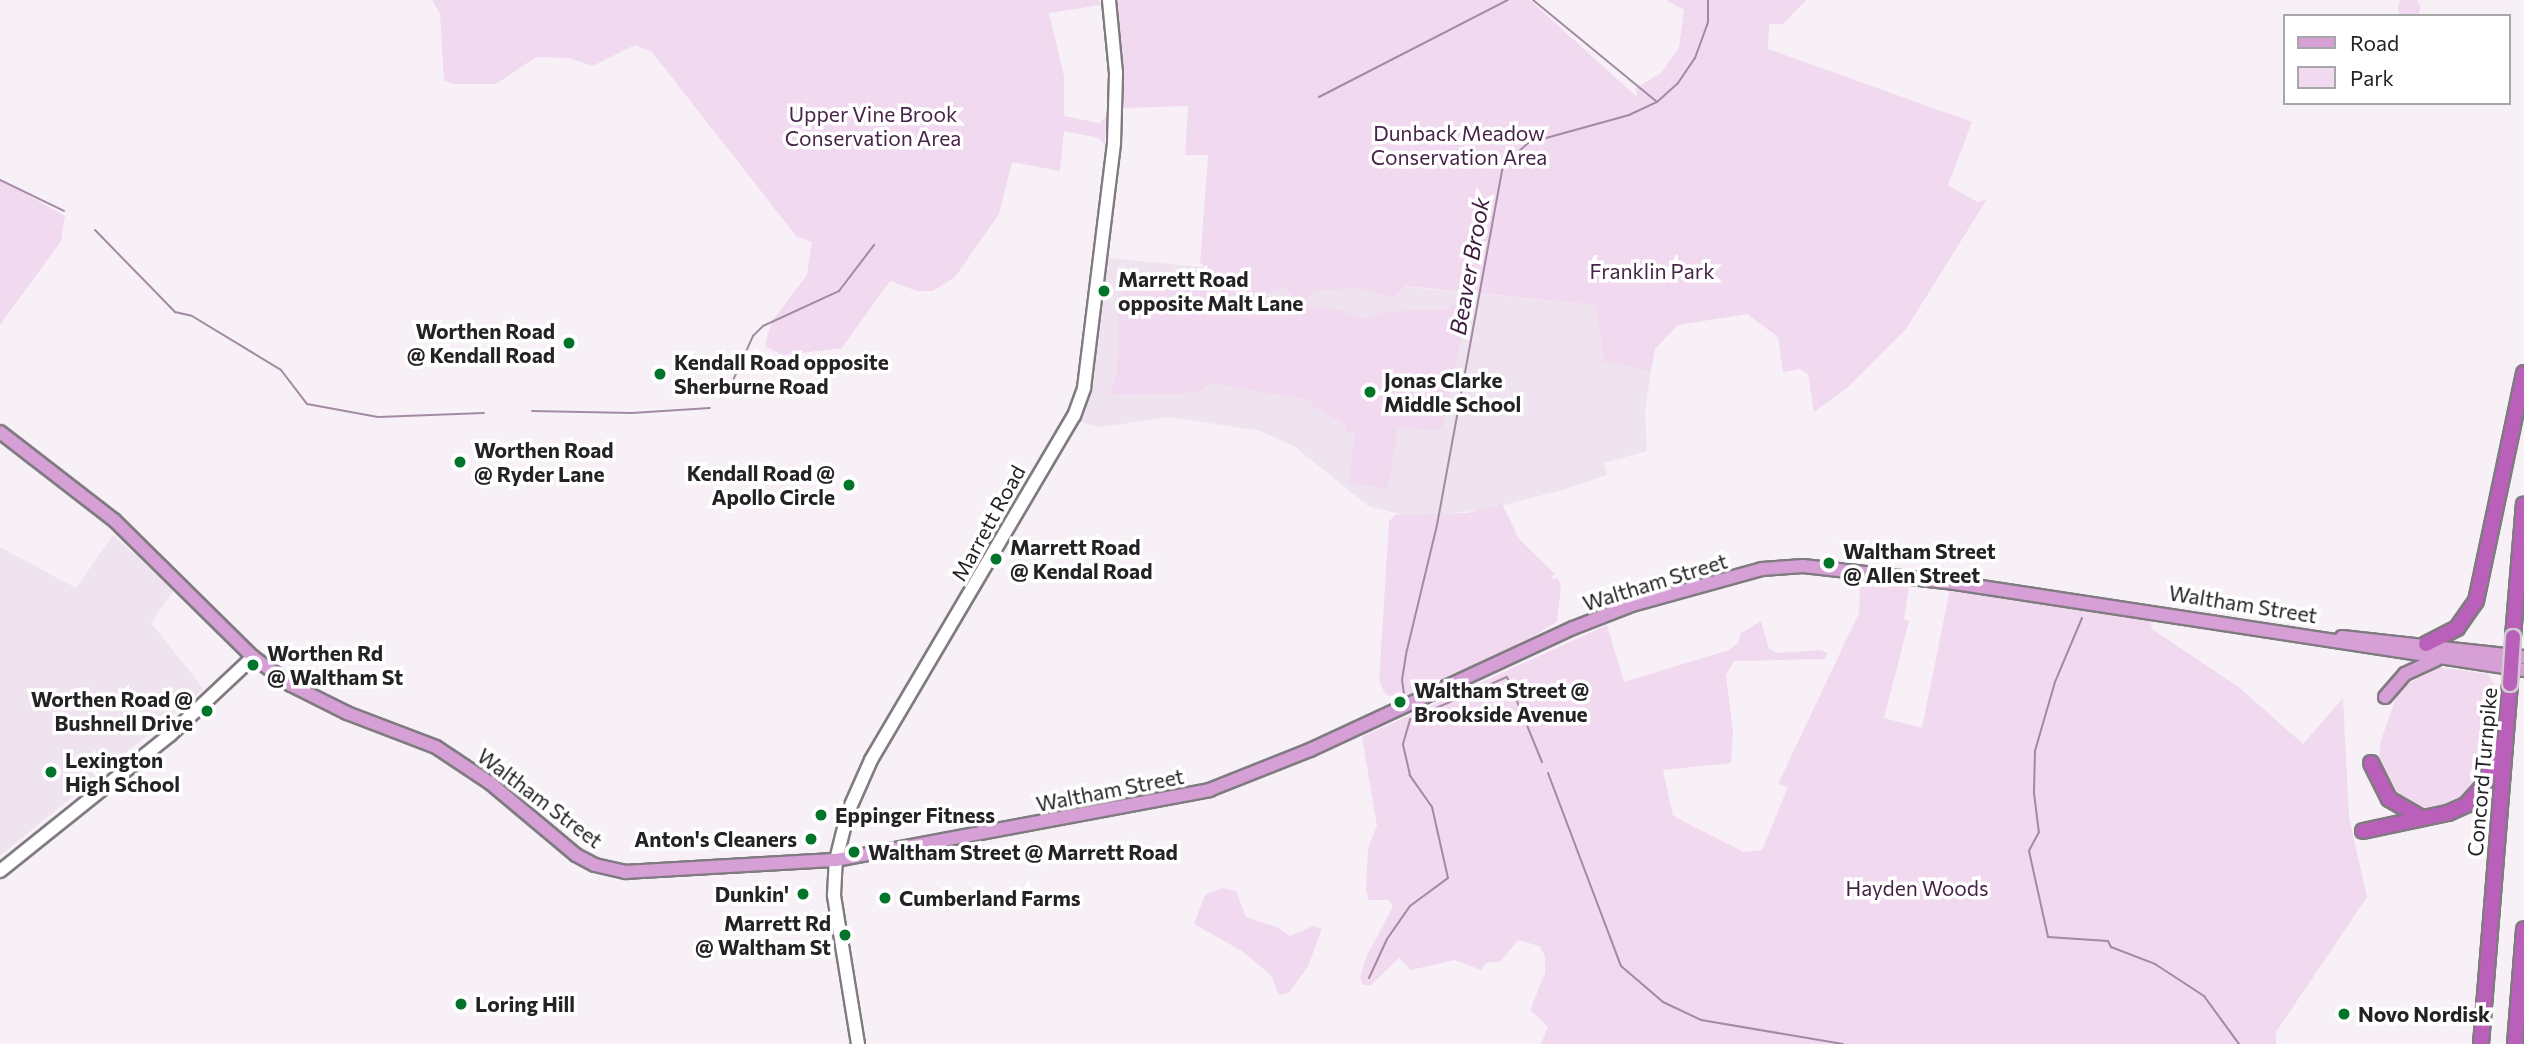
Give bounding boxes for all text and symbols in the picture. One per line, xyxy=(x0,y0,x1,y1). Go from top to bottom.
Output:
legend xyxy=(2282,14,2510,105)
text: Road xyxy=(2350,30,2399,55)
text: Park xyxy=(2350,65,2394,90)
park label: Upper Vine Brook Conservation Area xyxy=(785,101,961,151)
park label: Dunback Meadow Conservation Area xyxy=(1371,120,1547,170)
water label: Beaver Brook xyxy=(1443,195,1495,337)
park label: Franklin Park xyxy=(1589,258,1715,284)
place label: Marrett Road opposite Malt Lane xyxy=(1118,266,1303,316)
marker: Marrett Road opposite Malt Lane xyxy=(1096,283,1112,299)
place label: Worthen Road @ Kendall Road xyxy=(407,318,555,368)
marker: Worthen Road @ Kendall Road xyxy=(561,335,577,351)
place label: Kendall Road opposite Sherburne Road xyxy=(674,349,889,399)
marker: Kendall Road opposite Sherburne Road xyxy=(652,366,668,382)
place label: Jonas Clarke Middle School xyxy=(1384,367,1521,417)
marker: Jonas Clarke Middle School xyxy=(1362,384,1378,400)
place label: Worthen Road @ Ryder Lane xyxy=(474,437,614,487)
marker: Worthen Road @ Ryder Lane xyxy=(452,454,468,470)
place label: Kendall Road @ Apollo Circle xyxy=(687,460,835,510)
street label: Marrett Road xyxy=(946,461,1030,585)
marker: Kendall Road @ Apollo Circle xyxy=(841,477,857,493)
place label: Marrett Road @ Kendal Road xyxy=(1010,534,1152,584)
place label: Waltham Street @ Allen Street xyxy=(1843,538,1996,588)
street label: Waltham Street xyxy=(1580,548,1730,616)
marker: Marrett Road @ Kendal Road xyxy=(988,551,1004,567)
marker: Waltham Street @ Allen Street xyxy=(1821,555,1837,571)
street label: Waltham Street xyxy=(2167,580,2319,628)
place label: Worthen Rd @ Waltham St xyxy=(267,640,403,690)
marker: Worthen Rd @ Waltham St xyxy=(245,657,261,673)
place label: Waltham Street @ Brookside Avenue xyxy=(1414,677,1589,727)
place label: Worthen Road @ Bushnell Drive xyxy=(31,686,193,736)
street label: Concord Turnpike xyxy=(2462,686,2502,858)
marker: Waltham Street @ Brookside Avenue xyxy=(1392,694,1408,710)
marker: Worthen Road @ Bushnell Drive xyxy=(199,703,215,719)
street label: Waltham Street xyxy=(473,743,607,853)
place label: Lexington High School xyxy=(65,747,180,797)
street label: Waltham Street xyxy=(1034,763,1186,817)
marker: Lexington High School xyxy=(43,764,59,780)
place label: Eppinger Fitness xyxy=(835,802,995,828)
marker: Eppinger Fitness xyxy=(813,807,829,823)
place label: Anton's Cleaners xyxy=(634,826,797,852)
marker: Anton's Cleaners xyxy=(803,831,819,847)
place label: Waltham Street @ Marrett Road xyxy=(868,839,1178,865)
marker: Waltham Street @ Marrett Road xyxy=(846,844,862,860)
park label: Hayden Woods xyxy=(1845,875,1989,901)
place label: Dunkin' xyxy=(715,881,789,907)
place label: Cumberland Farms xyxy=(899,885,1081,911)
marker: Dunkin' xyxy=(795,886,811,902)
marker: Cumberland Farms xyxy=(877,890,893,906)
place label: Marrett Rd @ Waltham St xyxy=(695,910,831,960)
marker: Marrett Rd @ Waltham St xyxy=(837,927,853,943)
place label: Loring Hill xyxy=(475,991,575,1017)
marker: Loring Hill xyxy=(453,996,469,1012)
place label: Novo Nordisk xyxy=(2358,1001,2490,1027)
marker: Novo Nordisk xyxy=(2336,1006,2352,1022)

